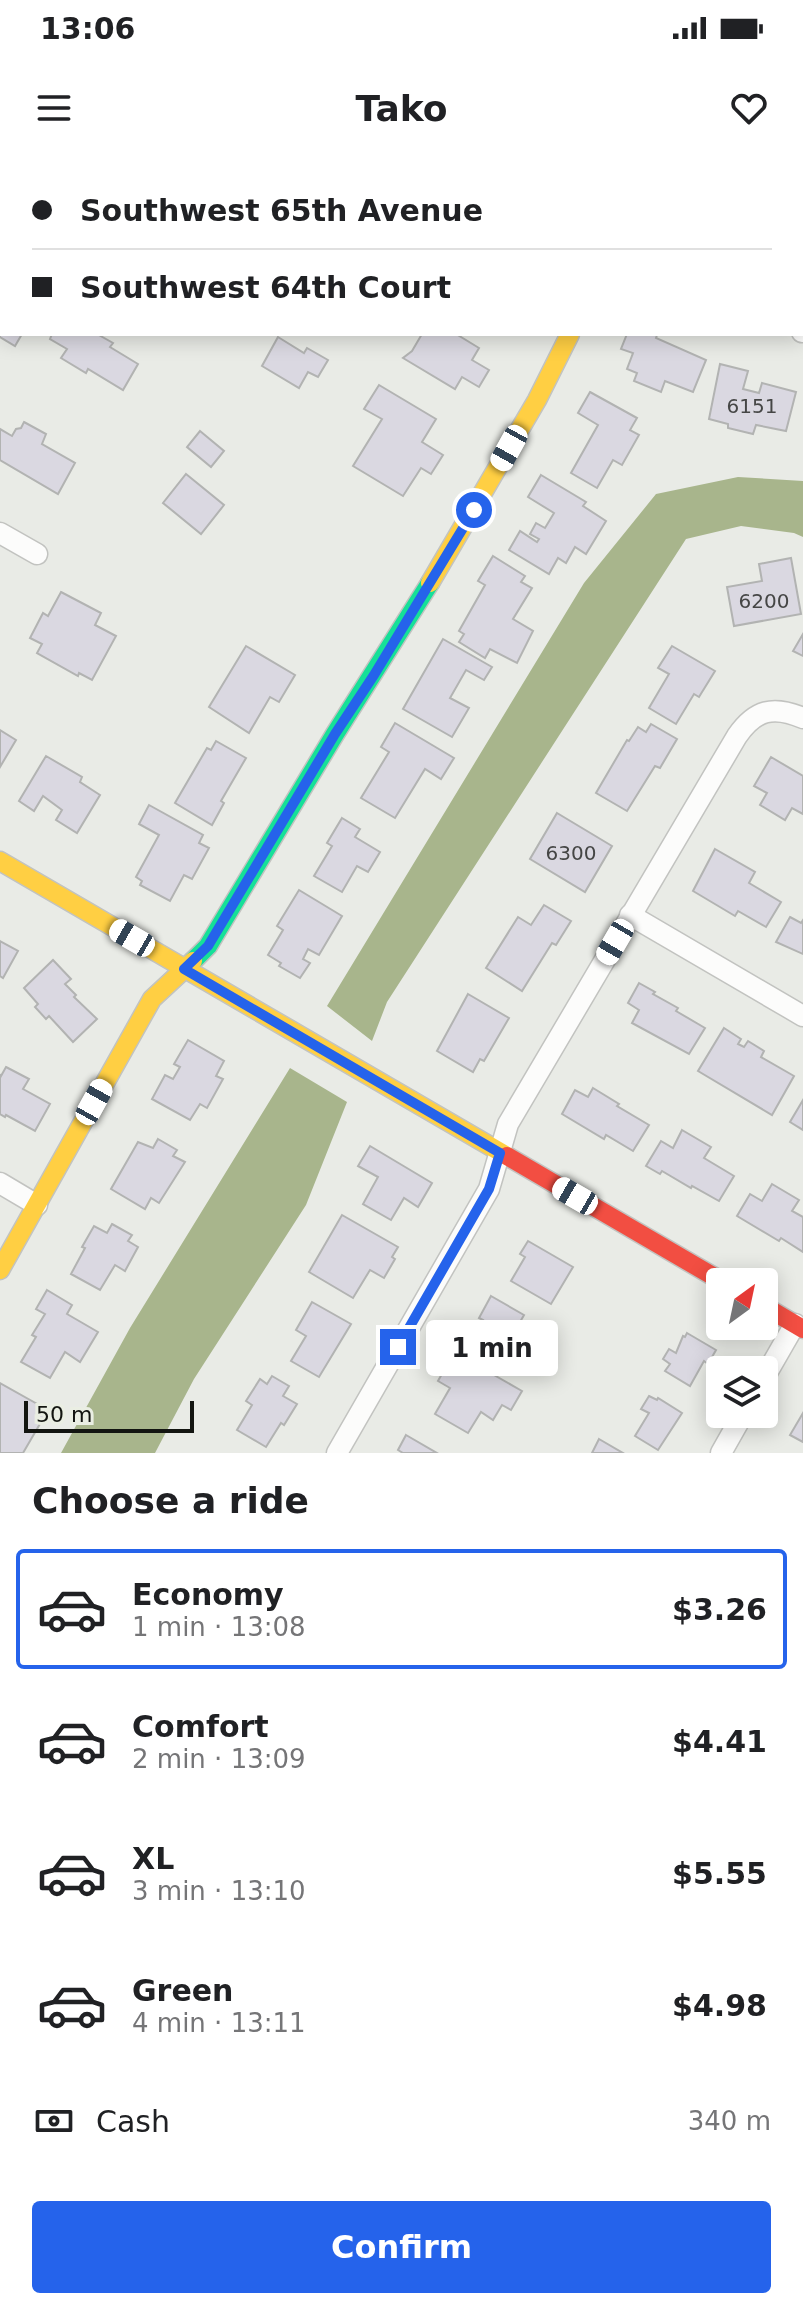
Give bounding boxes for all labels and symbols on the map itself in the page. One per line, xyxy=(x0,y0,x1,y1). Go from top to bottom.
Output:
house number: 6151 xyxy=(727,394,777,418)
car xyxy=(487,421,531,475)
route start xyxy=(456,492,492,528)
house number: 6200 xyxy=(739,589,789,613)
house number: 6300 xyxy=(546,841,596,865)
car xyxy=(593,915,637,969)
car xyxy=(105,916,159,960)
car xyxy=(72,1075,116,1129)
car xyxy=(548,1174,602,1218)
north arrow xyxy=(706,1268,778,1340)
callout: 1 min xyxy=(426,1319,558,1375)
route end xyxy=(380,1329,416,1365)
scale bar xyxy=(24,1397,194,1433)

